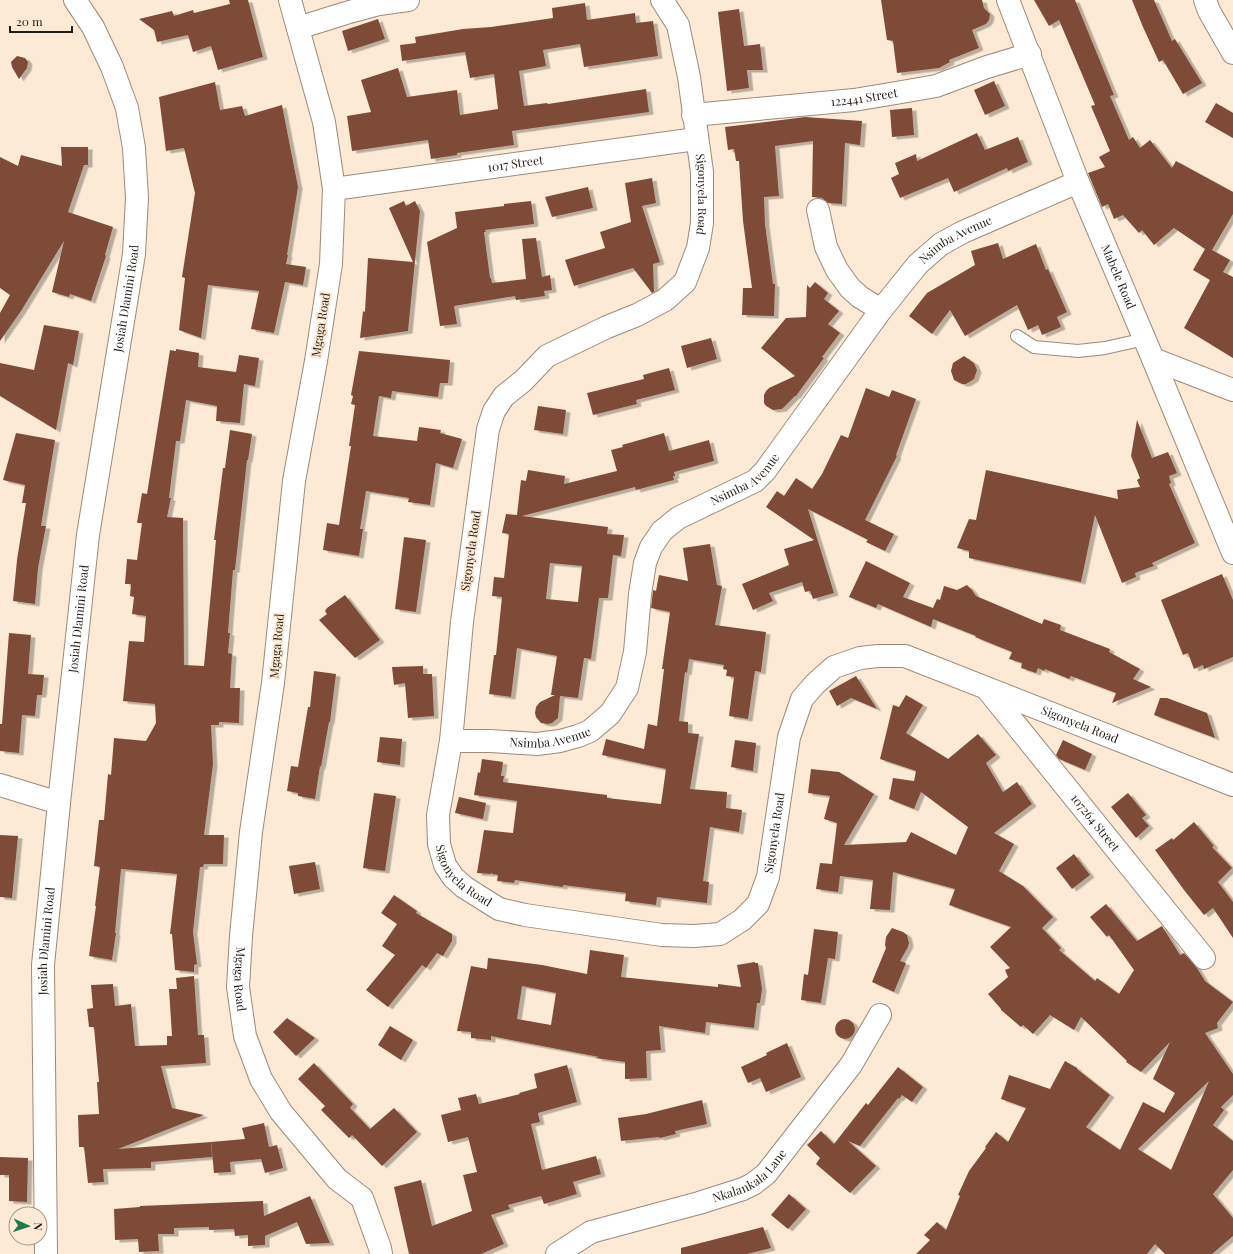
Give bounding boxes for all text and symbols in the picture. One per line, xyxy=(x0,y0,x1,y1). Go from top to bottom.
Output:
scale bar xyxy=(10,8,72,34)
text: 20 m xyxy=(16,13,43,29)
street label: 122441 Street xyxy=(830,84,899,109)
street label: 1017 Street xyxy=(486,151,545,175)
street label: Sigonyela Road xyxy=(693,152,711,236)
street label: Nsimba Avenue xyxy=(915,211,994,267)
street label: Mabele Road xyxy=(1098,242,1140,311)
street label: Josiah Dlamini Road xyxy=(109,244,141,354)
street label: Mgaga Road xyxy=(307,292,333,358)
street label: Nsimba Avenue xyxy=(707,450,782,508)
street label: Sigonyela Road xyxy=(456,509,484,592)
street label: Josiah Dlamini Road xyxy=(64,564,92,675)
street label: Mgaga Road xyxy=(265,613,287,679)
street label: Sigonyela Road xyxy=(1039,701,1121,746)
street label: Nsimba Avenue xyxy=(509,723,593,751)
street label: 107264 Street xyxy=(1068,790,1124,855)
street label: Sigonyela Road xyxy=(760,791,788,874)
street label: Sigonyela Road xyxy=(433,842,495,910)
street label: Josiah Dlamini Road xyxy=(34,886,58,996)
street label: Mgaga Road xyxy=(231,946,250,1012)
street label: Nkalankala Lane xyxy=(710,1145,789,1205)
north arrow xyxy=(8,1206,48,1246)
text: N xyxy=(31,1222,46,1231)

